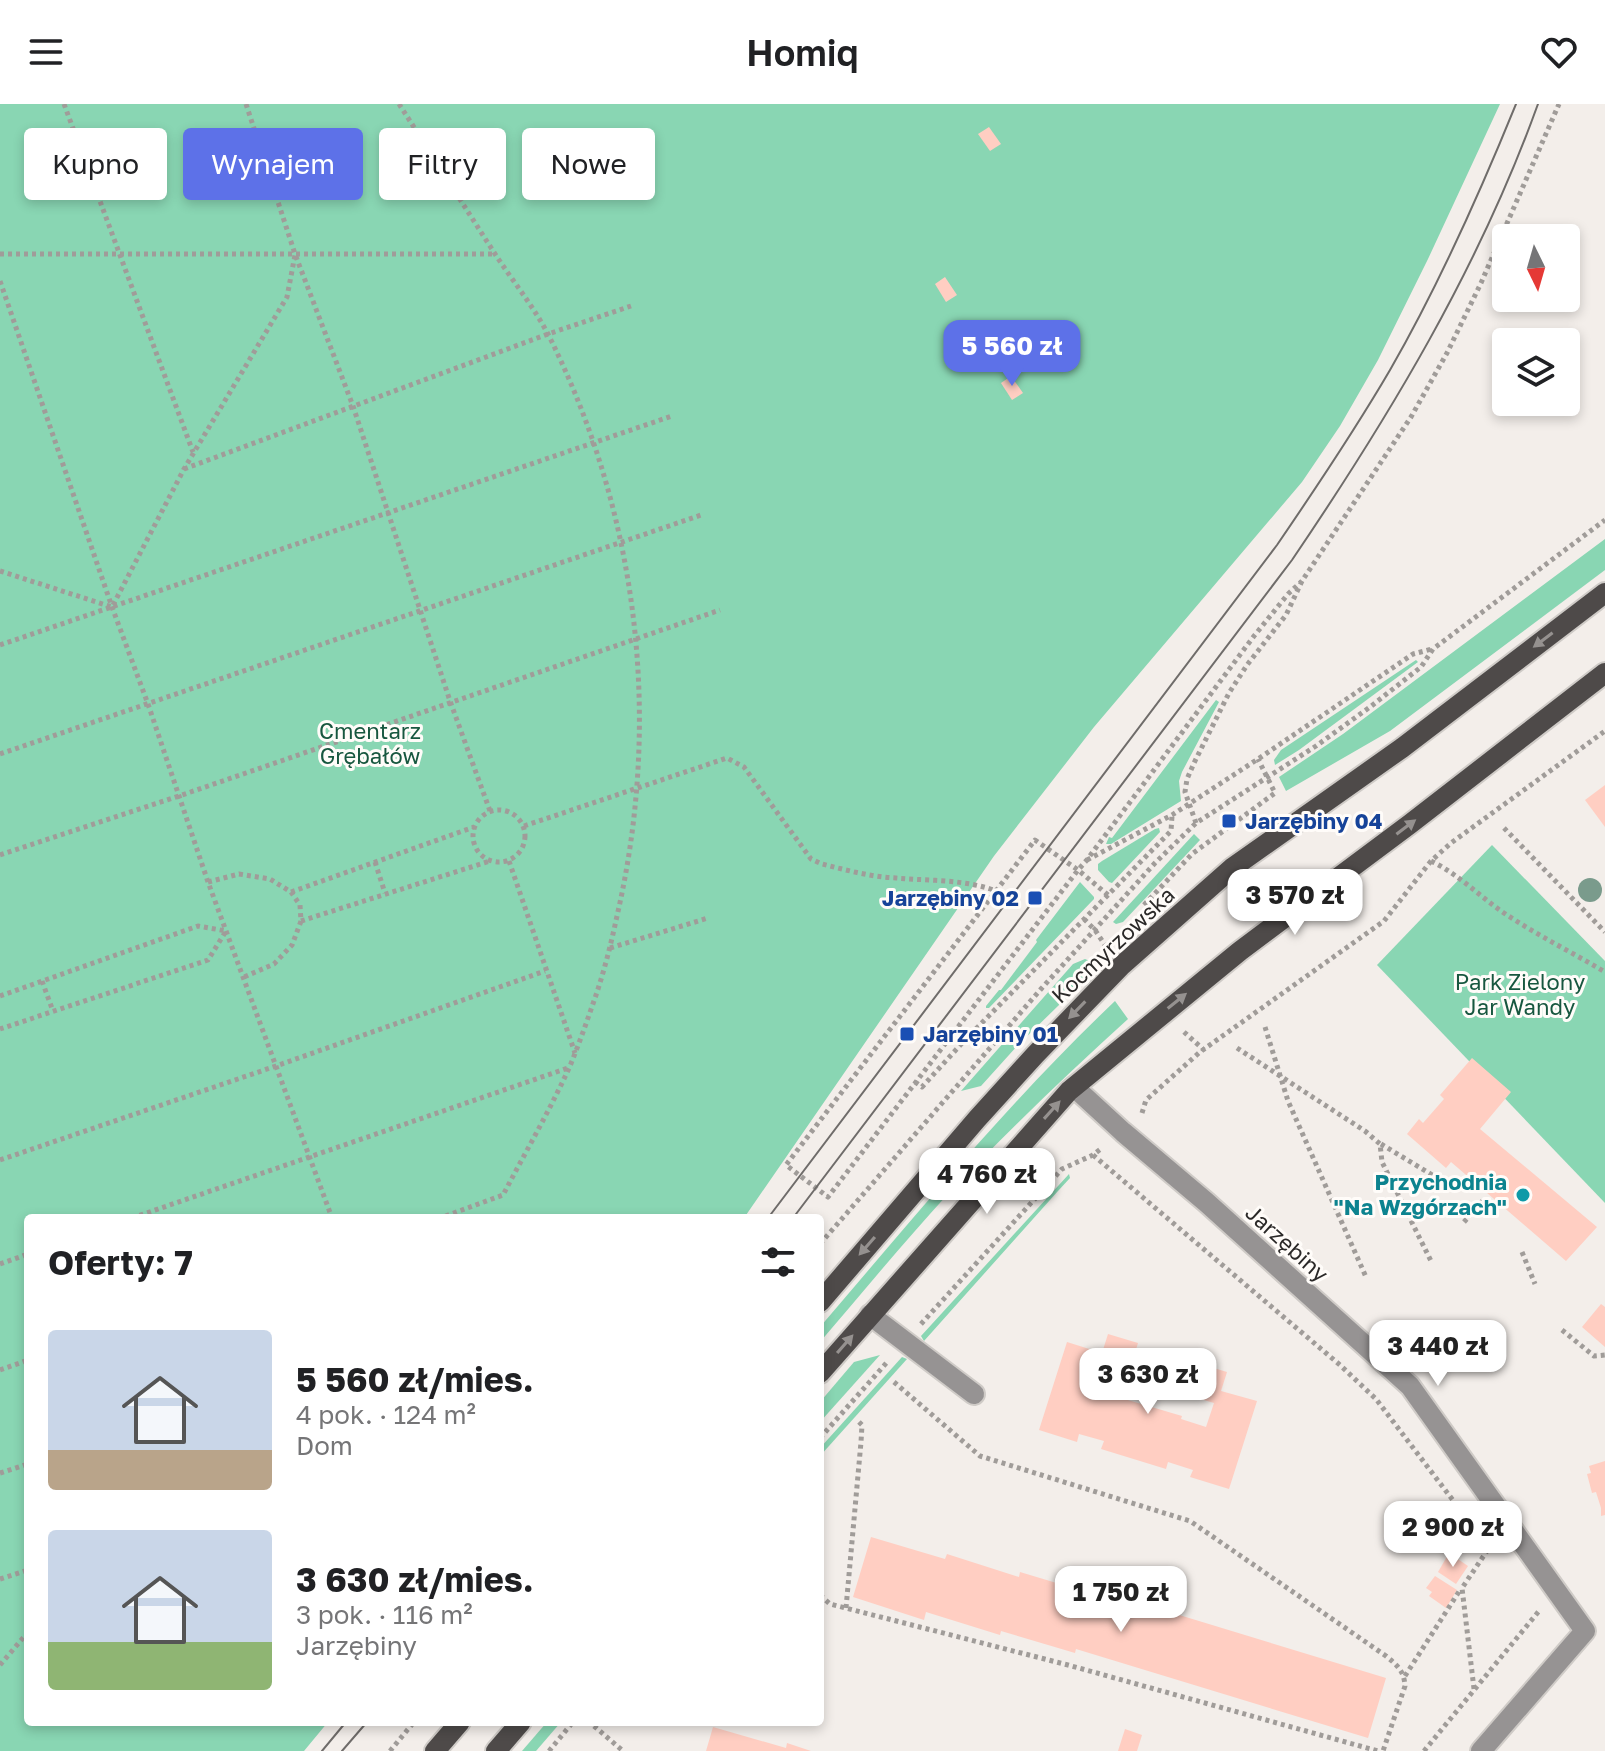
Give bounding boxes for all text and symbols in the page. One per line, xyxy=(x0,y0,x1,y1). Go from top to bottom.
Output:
icon: menu xyxy=(24,30,68,74)
icon: heart xyxy=(1537,30,1581,74)
text: Homiq xyxy=(746,31,859,74)
chip: Kupno xyxy=(24,128,167,200)
chip: Wynajem xyxy=(183,128,363,200)
chip: Filtry xyxy=(379,128,506,200)
chip: Nowe xyxy=(522,128,655,200)
north arrow xyxy=(1492,224,1580,312)
map controls xyxy=(1492,224,1580,416)
pin: 5 560 zł xyxy=(929,320,1095,388)
button: layers xyxy=(1492,328,1580,416)
text: 5 560 zł xyxy=(961,330,1063,361)
one-way arrow xyxy=(1533,632,1553,648)
park label: Cmentarz Grębałów xyxy=(319,717,421,769)
place label: Jarzębiny 04 xyxy=(1245,807,1382,834)
marker: Jarzębiny 04 xyxy=(1220,812,1238,830)
one-way arrow xyxy=(1396,819,1416,835)
pin: 3 570 zł xyxy=(1212,869,1378,937)
text: 3 570 zł xyxy=(1246,879,1344,910)
street label: Kocmyrzowska xyxy=(1046,881,1180,1009)
place label: Jarzębiny 02 xyxy=(882,884,1019,911)
marker: Jarzębiny 02 xyxy=(1026,889,1044,907)
park label: Park Zielony Jar Wandy xyxy=(1455,968,1585,1020)
one-way arrow xyxy=(1167,994,1187,1010)
one-way arrow xyxy=(1069,1001,1087,1020)
place label: Jarzębiny 01 xyxy=(923,1020,1058,1047)
marker: Jarzębiny 01 xyxy=(898,1025,916,1043)
one-way arrow xyxy=(1043,1100,1060,1120)
pin: 4 760 zł xyxy=(904,1148,1070,1216)
text: 4 760 zł xyxy=(937,1158,1037,1189)
place label: Przychodnia "Na Wzgórzach" xyxy=(1334,1168,1507,1220)
marker: Przychodnia "Na Wzgórzach" xyxy=(1514,1186,1532,1204)
street label: Jarzębiny xyxy=(1240,1198,1334,1287)
one-way arrow xyxy=(859,1237,877,1256)
icon: filters xyxy=(756,1240,800,1284)
text: Oferty: 7 xyxy=(48,1242,193,1282)
pin: 3 440 zł xyxy=(1355,1320,1521,1388)
text: 3 440 zł xyxy=(1387,1330,1489,1361)
one-way arrow xyxy=(836,1334,853,1354)
pin: 3 630 zł xyxy=(1065,1348,1231,1416)
text: 3 630 zł xyxy=(1097,1358,1199,1389)
text: 5 560 zł/mies. xyxy=(296,1359,534,1399)
icon: home xyxy=(112,1362,208,1458)
text: 4 pok. · 124 m² xyxy=(296,1399,476,1430)
text: Dom xyxy=(296,1430,353,1461)
pin: 2 900 zł xyxy=(1370,1501,1536,1569)
text: 2 900 zł xyxy=(1402,1511,1504,1542)
text: 3 630 zł/mies. xyxy=(296,1559,534,1599)
icon: home xyxy=(112,1562,208,1658)
pin: 1 750 zł xyxy=(1038,1566,1204,1634)
text: 1 750 zł xyxy=(1073,1576,1169,1607)
text: 3 pok. · 116 m² xyxy=(296,1599,473,1630)
text: Jarzębiny xyxy=(296,1630,417,1661)

